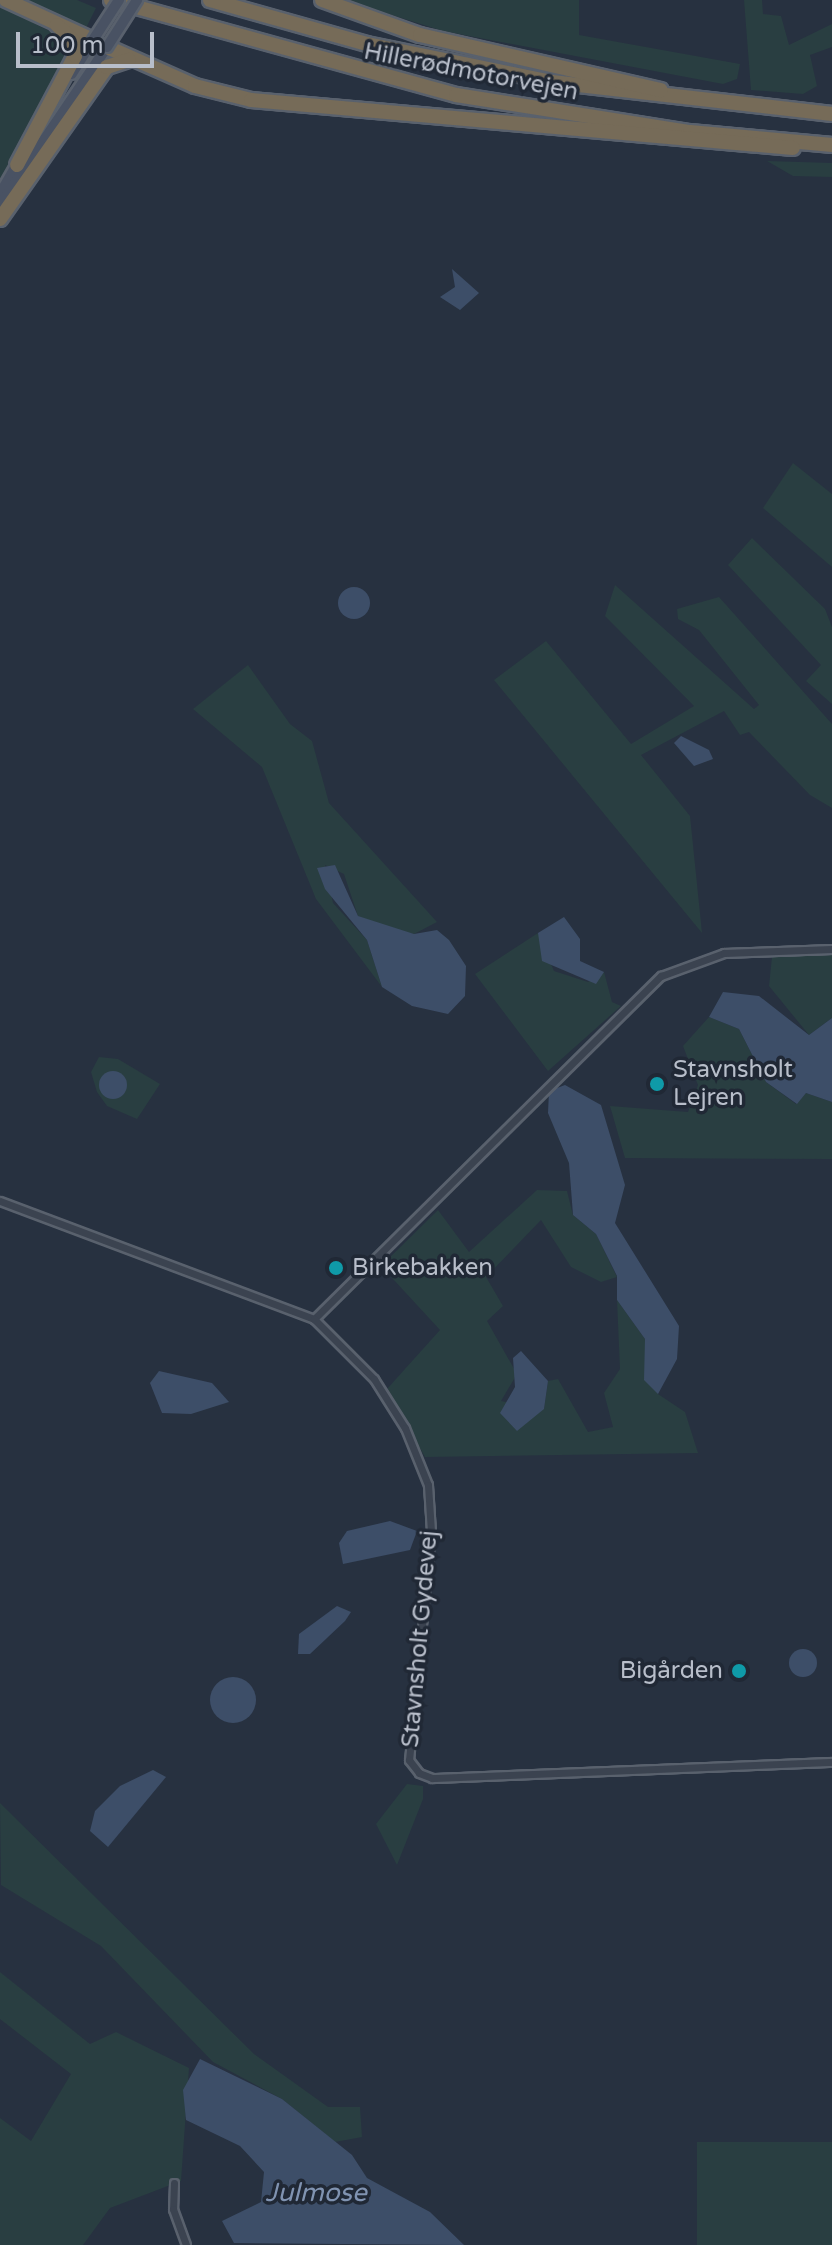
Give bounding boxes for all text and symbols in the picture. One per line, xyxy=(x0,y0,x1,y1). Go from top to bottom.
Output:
scale bar xyxy=(20,16,158,66)
text: 100 m xyxy=(30,31,104,60)
street label: Hillerødmotorvejen xyxy=(361,37,581,107)
place label: Stavnsholt Lejren xyxy=(673,1056,793,1112)
marker: Stavnsholt Lejren xyxy=(648,1075,666,1093)
place label: Birkebakken xyxy=(352,1254,493,1282)
marker: Birkebakken xyxy=(327,1259,345,1277)
street label: Stavnsholt Gydevej xyxy=(396,1529,444,1749)
place label: Bigården xyxy=(620,1657,723,1685)
marker: Bigården xyxy=(730,1662,748,1680)
water label: Julmose xyxy=(265,2177,367,2209)

